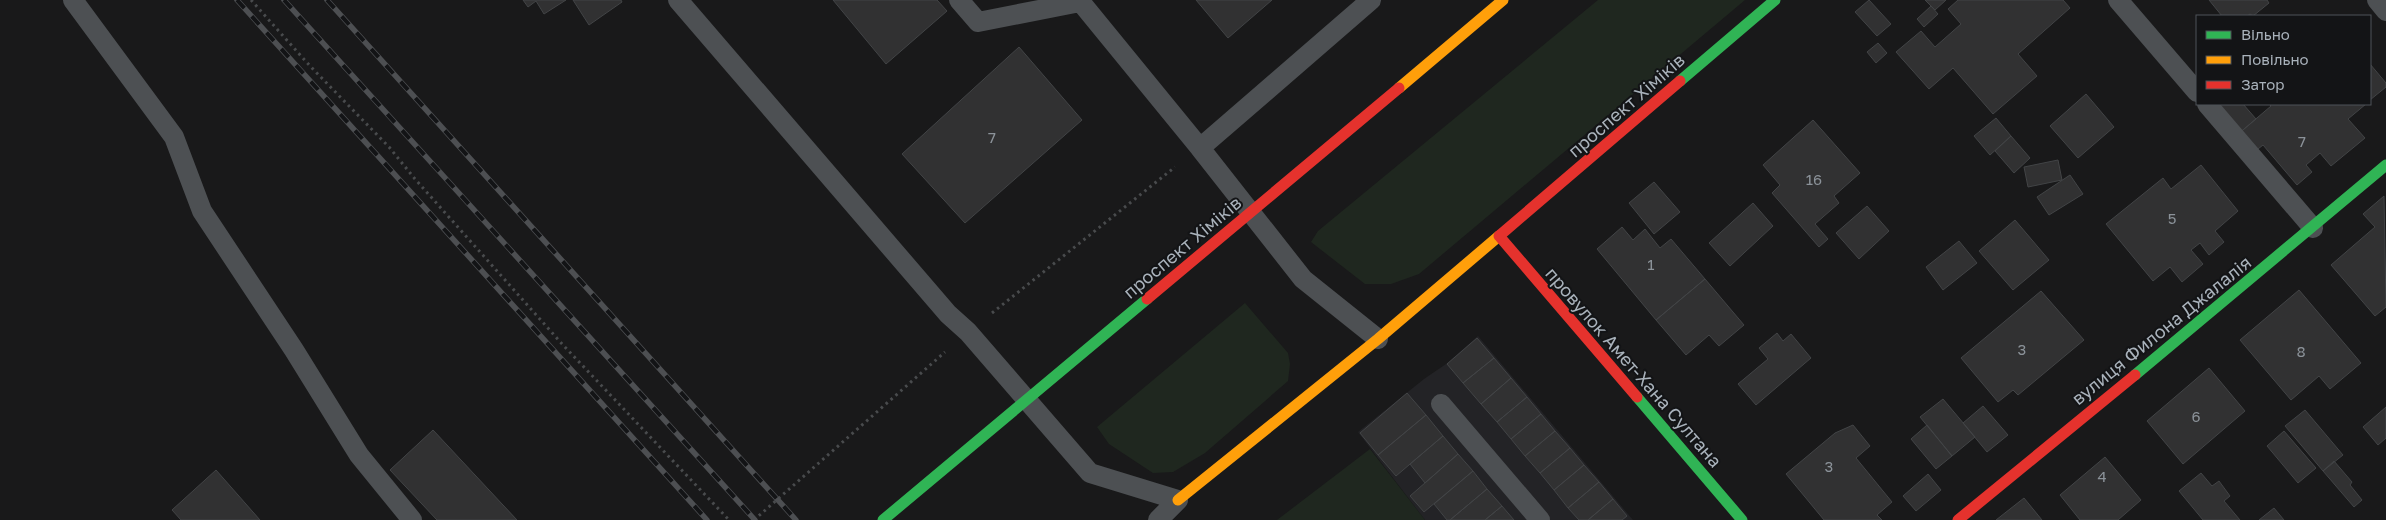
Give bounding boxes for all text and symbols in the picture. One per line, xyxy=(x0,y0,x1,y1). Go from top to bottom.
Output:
legend xyxy=(2196,15,2371,105)
text: Вільно xyxy=(2241,25,2290,43)
street label: проспект Хіміків xyxy=(1563,48,1689,162)
text: Повільно xyxy=(2241,50,2309,68)
text: Затор xyxy=(2241,75,2284,93)
house number: 7 xyxy=(988,128,996,146)
house number: 7 xyxy=(2298,132,2306,150)
house number: 16 xyxy=(1806,170,1822,188)
street label: проспект Хіміків xyxy=(1119,191,1245,303)
house number: 5 xyxy=(2168,209,2176,227)
street label: вулиця Филона Джалалія xyxy=(2067,251,2255,409)
house number: 1 xyxy=(1647,255,1655,273)
street label: провулок Амет-Хана Султана xyxy=(1541,263,1727,471)
house number: 3 xyxy=(2018,340,2026,358)
house number: 8 xyxy=(2296,342,2306,360)
house number: 6 xyxy=(2191,407,2201,425)
house number: 3 xyxy=(1825,457,1833,475)
house number: 4 xyxy=(2097,467,2107,485)

